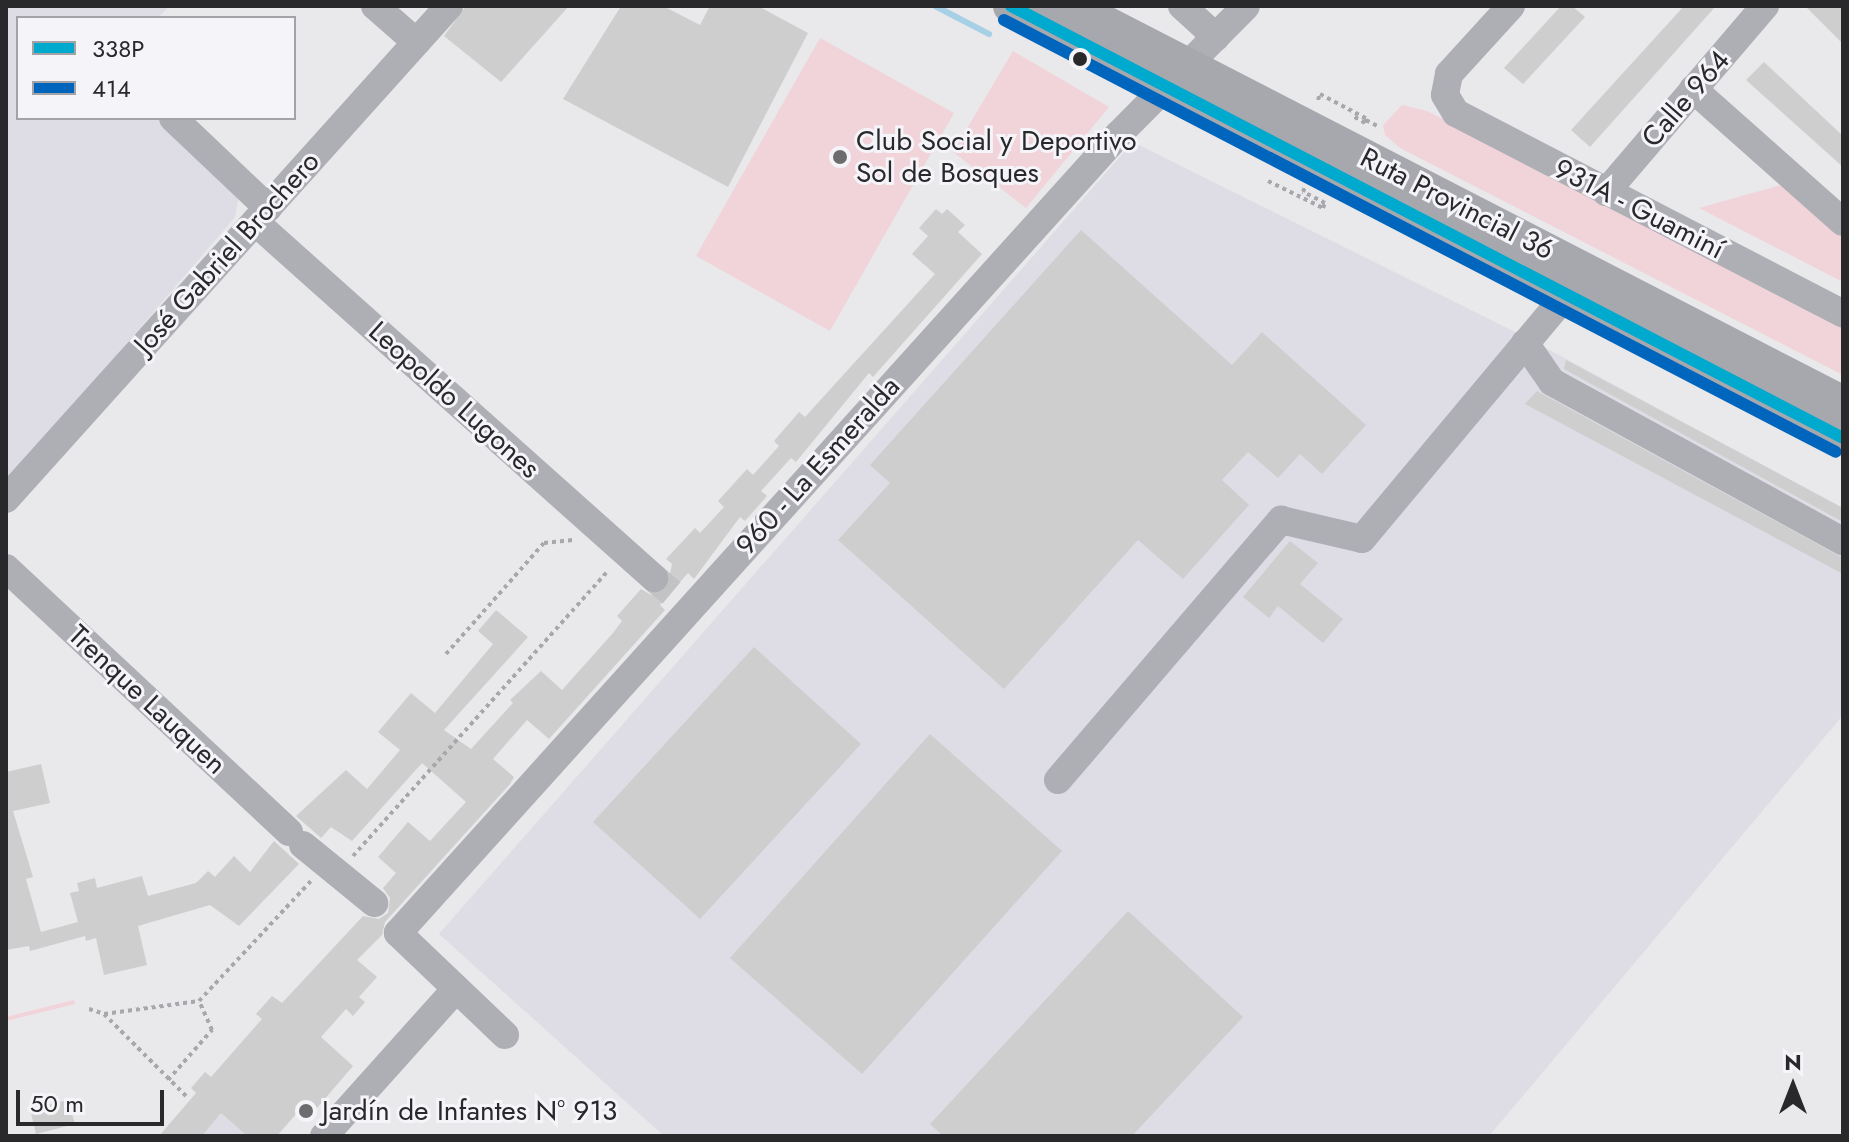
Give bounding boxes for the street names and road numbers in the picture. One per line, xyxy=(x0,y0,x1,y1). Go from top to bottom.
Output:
street label: Calle 964 xyxy=(1635,44,1737,154)
street label: Ruta Provincial 36 xyxy=(1355,141,1559,267)
street label: José Gabriel Brochero xyxy=(127,145,327,361)
street label: 931A - Guaminí xyxy=(1548,152,1730,266)
street label: Leopoldo Lugones xyxy=(362,315,546,485)
street label: 960 - La Esmeralda xyxy=(729,370,907,562)
street label: Trenque Lauquen xyxy=(61,618,233,782)

